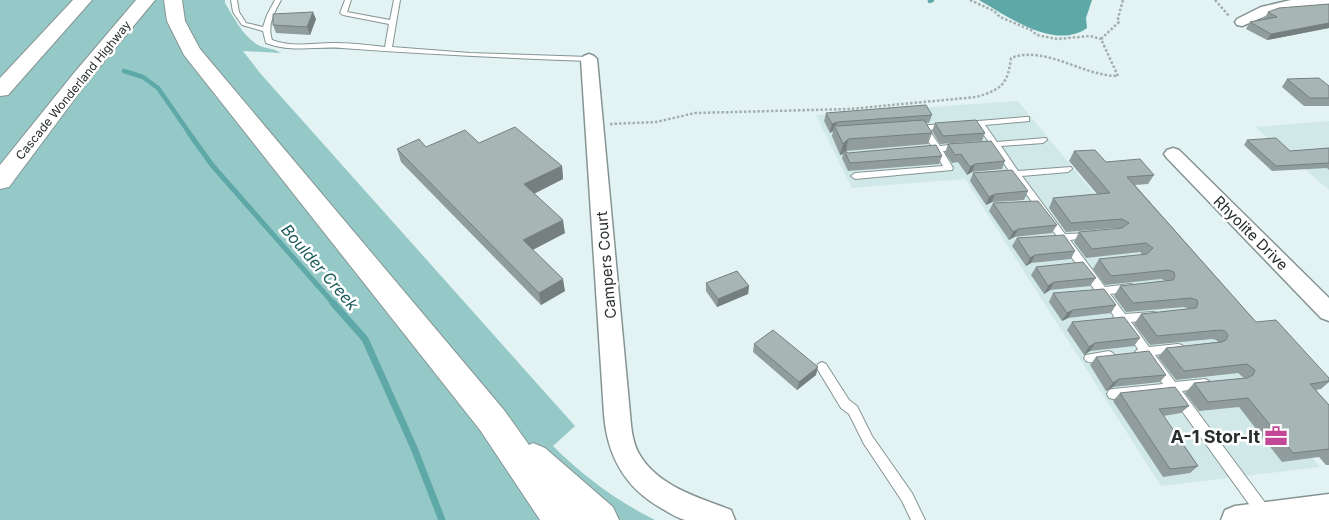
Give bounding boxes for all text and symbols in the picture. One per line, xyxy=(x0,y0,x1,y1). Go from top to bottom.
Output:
street label: Cascade Wonderland Highway xyxy=(12,17,134,163)
street label: Rhyolite Drive xyxy=(1210,192,1292,274)
street label: Campers Court xyxy=(592,210,620,320)
water label: Boulder Creek xyxy=(277,220,363,314)
office icon: A-1 Stor-It xyxy=(1263,423,1289,449)
place label: A-1 Stor-It xyxy=(1170,426,1260,447)

